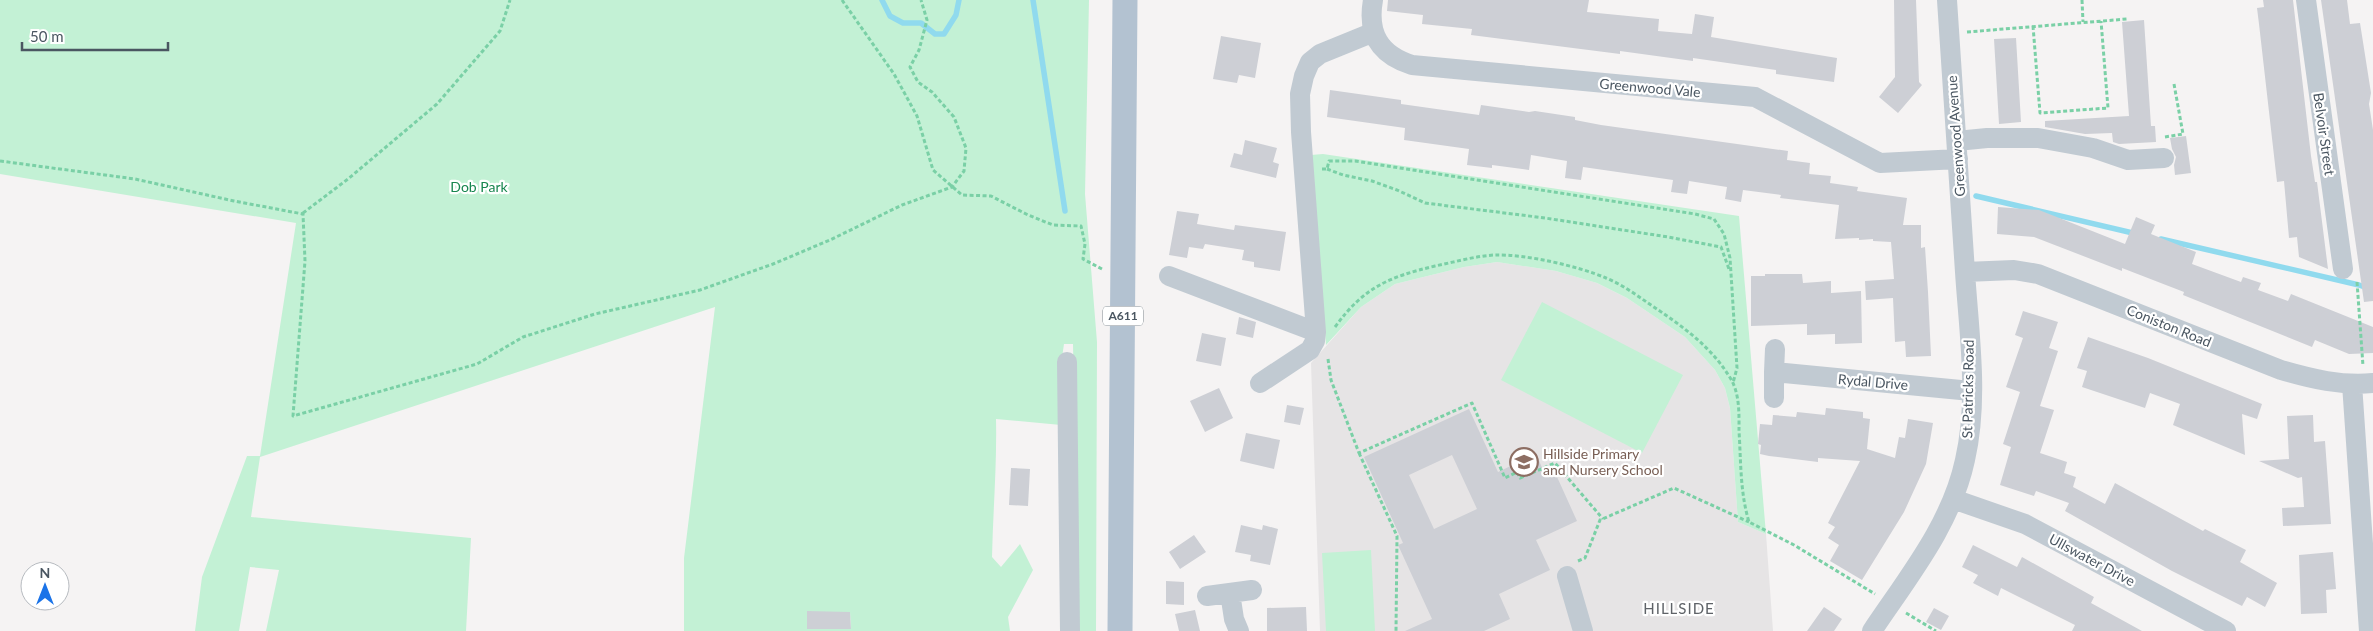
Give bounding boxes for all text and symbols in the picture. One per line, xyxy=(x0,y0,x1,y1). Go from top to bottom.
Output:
scale bar xyxy=(22,20,169,52)
text: 50 m xyxy=(30,27,64,45)
street label: Greenwood Vale xyxy=(1599,75,1701,100)
street label: Greenwood Avenue xyxy=(1943,75,1968,197)
street label: Belvoir Street xyxy=(2310,92,2339,176)
park label: Dob Park xyxy=(450,178,509,195)
street label: Coniston Road xyxy=(2124,301,2214,350)
road number: A611 xyxy=(1103,306,1143,326)
street label: St Patricks Road xyxy=(1958,339,1977,439)
street label: Rydal Drive xyxy=(1837,370,1909,393)
place label: Hillside Primary and Nursery School xyxy=(1543,445,1663,478)
school or university icon: Hillside Primary and Nursery School xyxy=(1509,447,1539,477)
street label: Ullswater Drive xyxy=(2046,530,2138,589)
north arrow xyxy=(20,561,70,611)
text: N xyxy=(40,564,50,581)
district label: HILLSIDE xyxy=(1643,599,1715,617)

